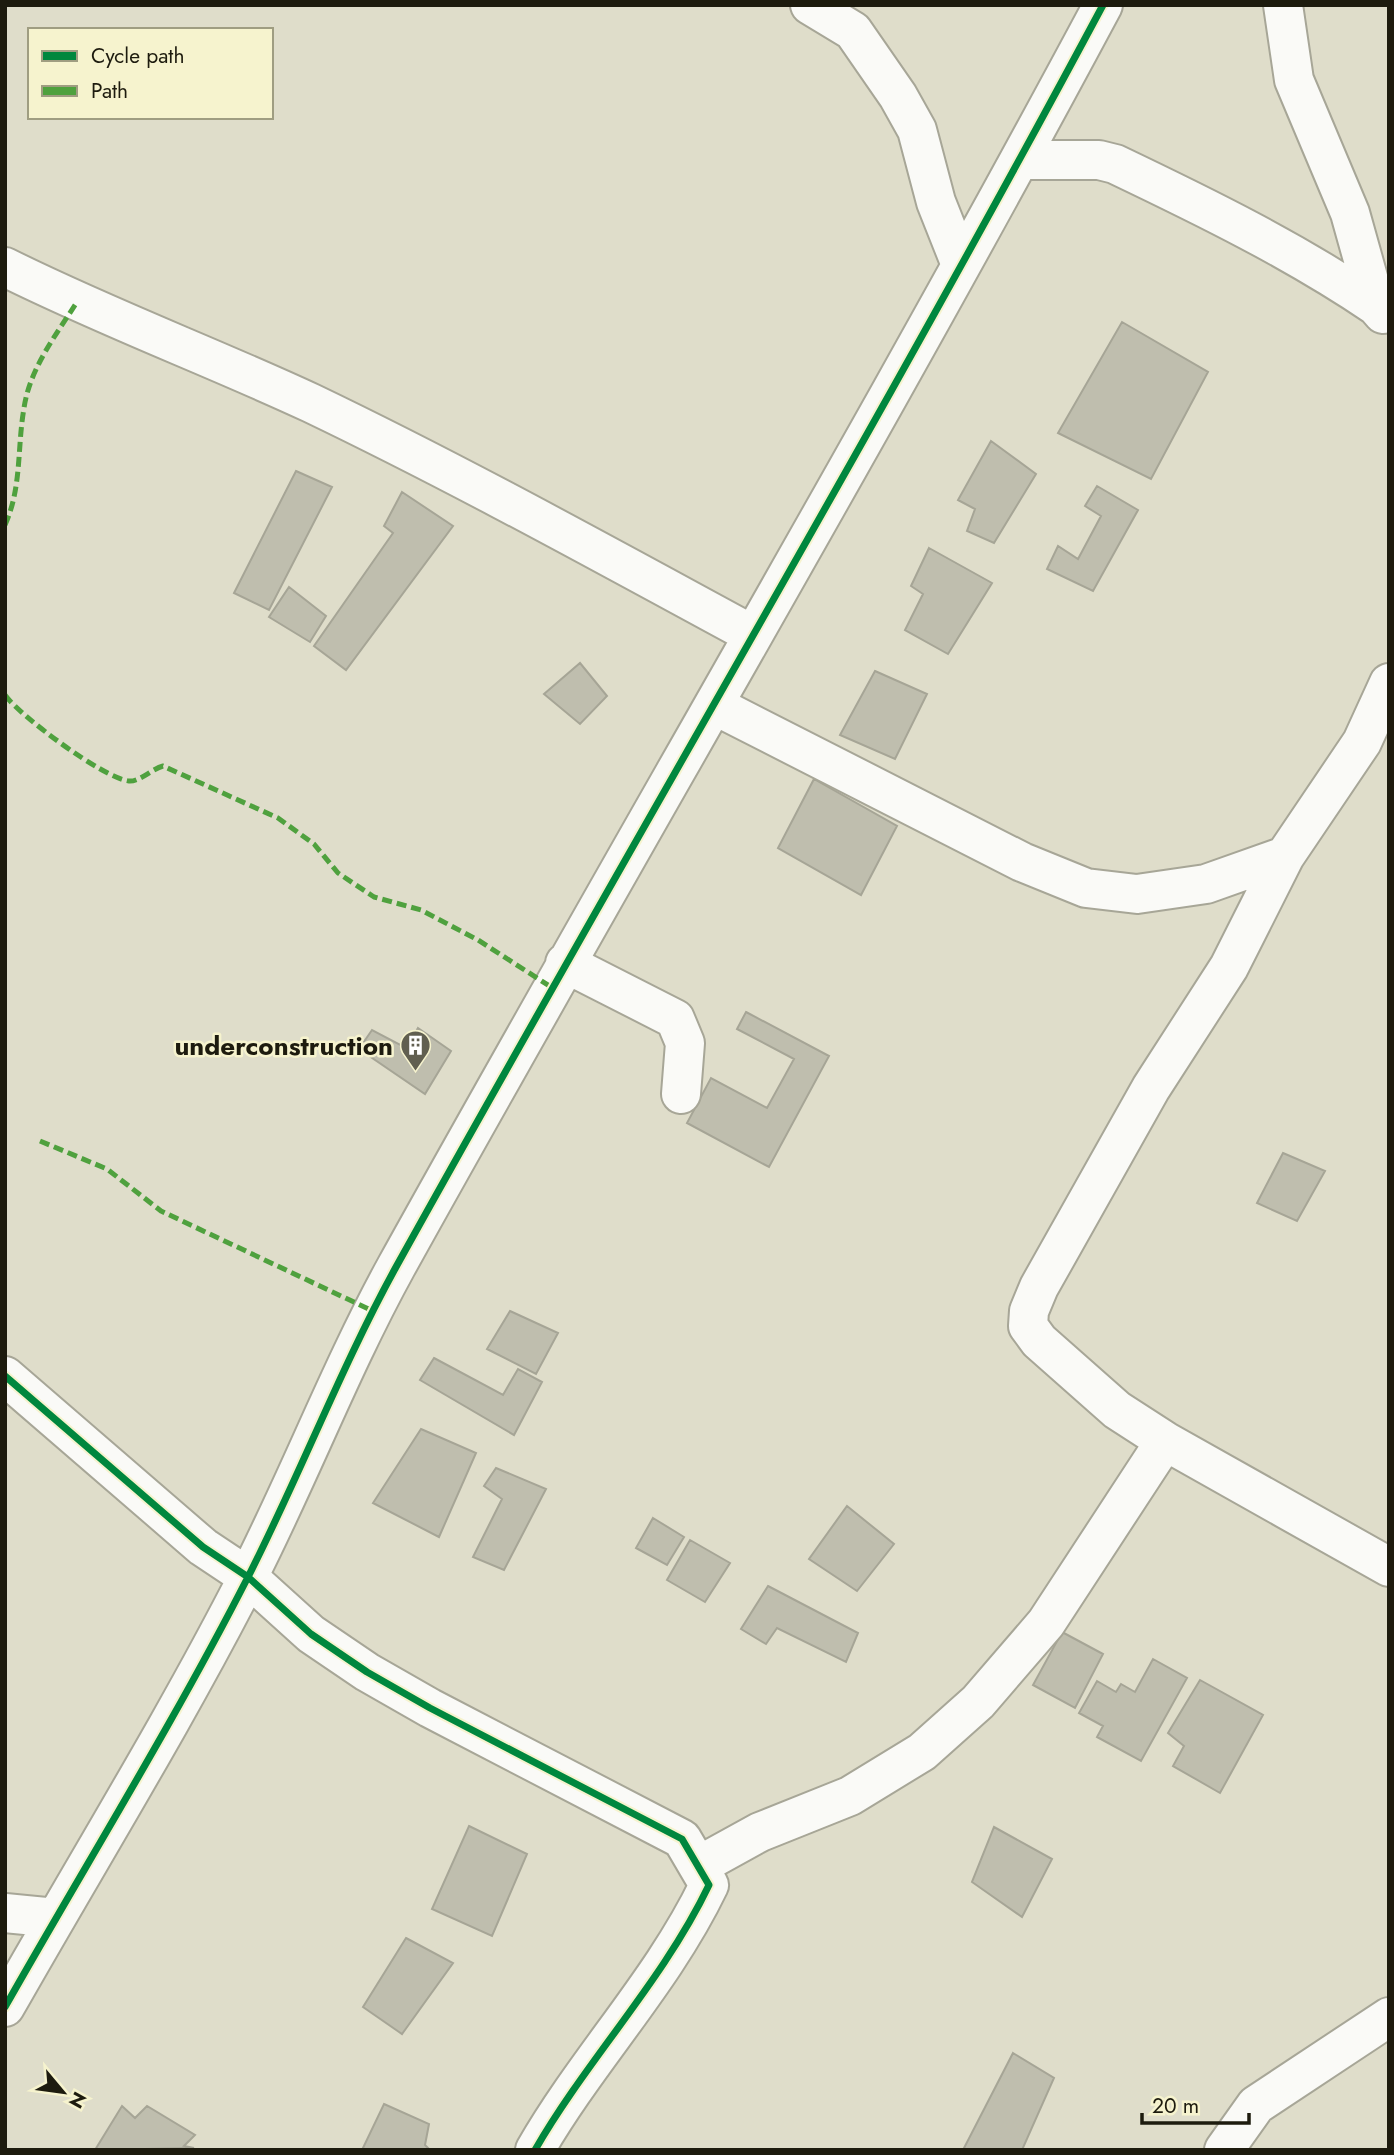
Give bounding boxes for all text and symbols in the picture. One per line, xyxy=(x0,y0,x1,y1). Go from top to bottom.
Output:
legend xyxy=(28,28,273,119)
text: Cycle path xyxy=(91,41,184,71)
text: Path xyxy=(91,76,128,106)
place label: underconstruction xyxy=(174,1027,393,1065)
building icon: underconstruction xyxy=(399,1029,433,1073)
north arrow xyxy=(28,2057,98,2127)
scale bar xyxy=(1142,2082,1249,2126)
text: N xyxy=(62,2087,93,2113)
text: 20 m xyxy=(1152,2091,1199,2121)

